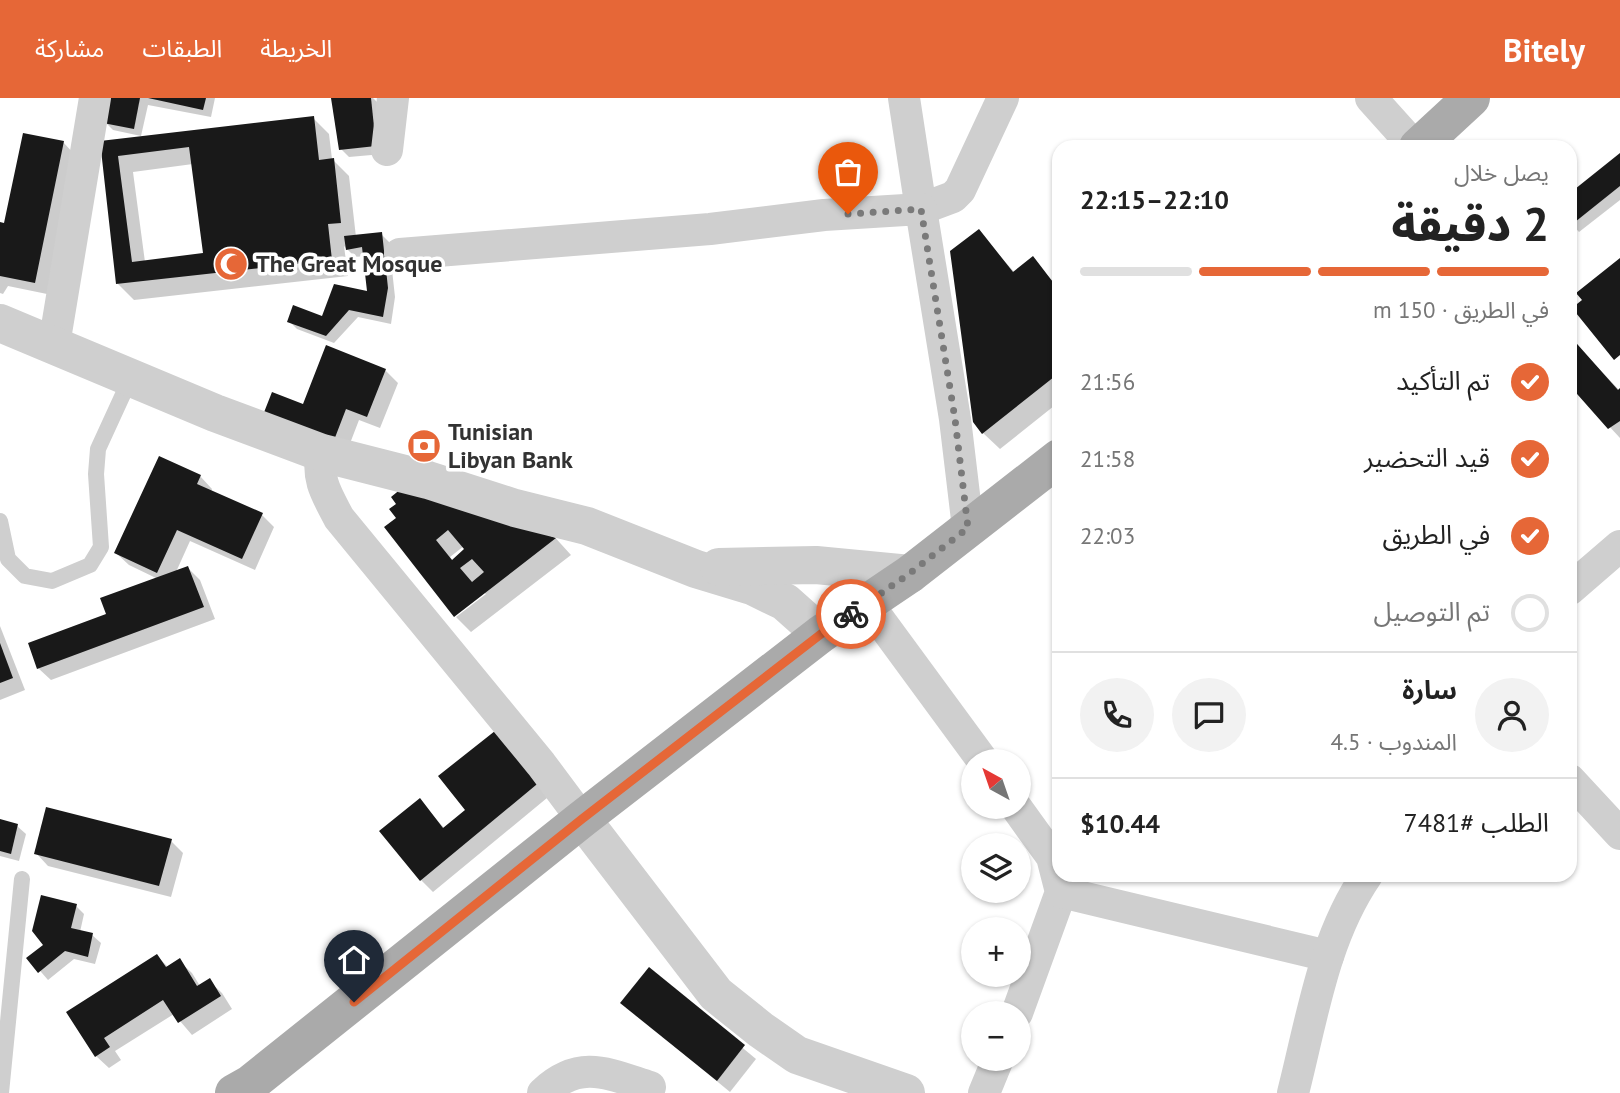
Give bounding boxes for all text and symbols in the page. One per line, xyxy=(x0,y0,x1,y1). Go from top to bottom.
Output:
text: Bitely xyxy=(1503,28,1585,71)
text: مشاركة xyxy=(35,33,104,64)
text: الطبقات xyxy=(142,33,222,64)
text: الخريطة xyxy=(260,33,332,64)
pin xyxy=(818,142,878,214)
icon: bag xyxy=(829,153,867,191)
text: يصل خلال xyxy=(1454,158,1549,187)
text: 22:10–22:15 xyxy=(1080,183,1229,216)
text: 2 دقيقة xyxy=(1391,194,1549,254)
mosque icon: The Great Mosque xyxy=(212,245,250,283)
place label: The Great Mosque xyxy=(256,248,442,279)
text: في الطريق · 150 m xyxy=(1373,295,1549,324)
icon: check xyxy=(1511,363,1549,401)
text: تم التأكيد xyxy=(1396,364,1490,397)
text: 21:56 xyxy=(1080,367,1135,396)
place label: Tunisian Libyan Bank xyxy=(448,416,573,475)
bank icon: Tunisian Libyan Bank xyxy=(405,427,443,465)
icon: check xyxy=(1511,440,1549,478)
text: قيد التحضير xyxy=(1364,441,1490,474)
text: 21:58 xyxy=(1080,444,1135,473)
icon: check xyxy=(1511,517,1549,555)
text: في الطريق xyxy=(1383,518,1490,551)
text: 22:03 xyxy=(1080,521,1135,550)
courier xyxy=(816,579,886,649)
icon: bike xyxy=(832,595,870,633)
text: تم التوصيل xyxy=(1374,595,1490,628)
text: سارة xyxy=(1402,673,1457,706)
button: phone xyxy=(1080,678,1154,752)
button: chat xyxy=(1172,678,1246,752)
button: person xyxy=(1475,678,1549,752)
text: المندوب · 4.5 xyxy=(1331,727,1457,756)
north arrow xyxy=(961,749,1031,819)
map controls xyxy=(961,749,1031,1071)
text: الطلب #7481 xyxy=(1404,806,1549,839)
text: $10.44 xyxy=(1080,807,1160,840)
button: layers xyxy=(961,833,1031,903)
button: + xyxy=(961,917,1031,987)
pin xyxy=(324,930,384,1002)
icon: home xyxy=(335,941,373,979)
button: − xyxy=(961,1001,1031,1071)

